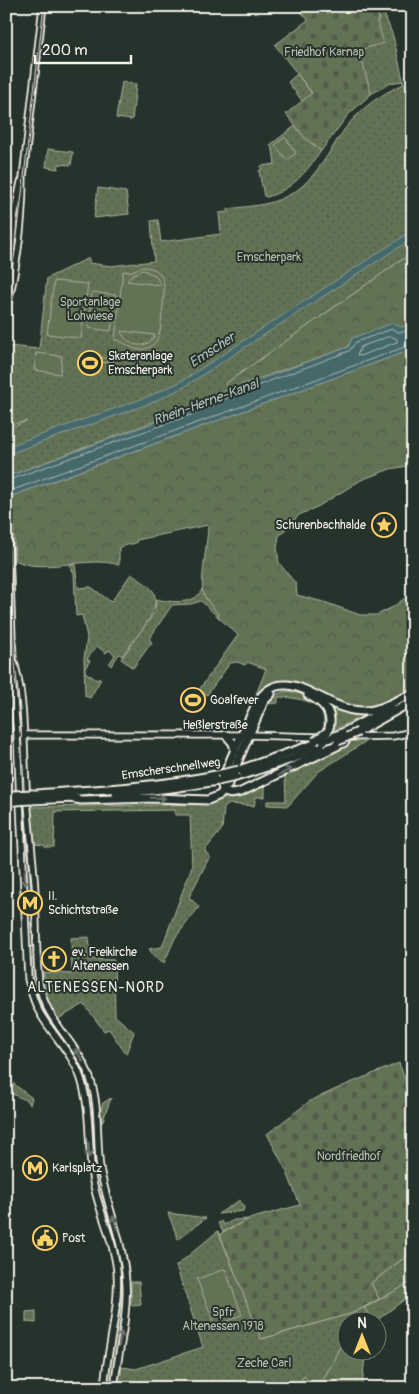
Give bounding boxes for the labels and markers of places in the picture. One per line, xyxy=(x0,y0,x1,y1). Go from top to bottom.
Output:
place label: Skateranlage Emscherpark xyxy=(108,349,173,378)
sports icon: Skateranlage Emscherpark xyxy=(77,350,103,376)
place icon: Schurenbachhalde xyxy=(371,512,397,538)
place label: Schurenbachhalde xyxy=(276,518,366,533)
sports icon: Goalfever xyxy=(180,687,206,713)
place label: Goalfever xyxy=(210,693,259,708)
place label: II. Schichtstraße xyxy=(48,889,118,918)
metro station icon: II. Schichtstraße xyxy=(17,890,43,916)
place label: ev. Freikirche Altenessen xyxy=(72,945,137,974)
church icon: ev. Freikirche Altenessen xyxy=(41,946,67,972)
metro station icon: Karlsplatz xyxy=(22,1155,48,1181)
place label: Karlsplatz xyxy=(52,1161,102,1176)
public building icon: Post xyxy=(32,1225,58,1251)
place label: Post xyxy=(62,1231,85,1246)

